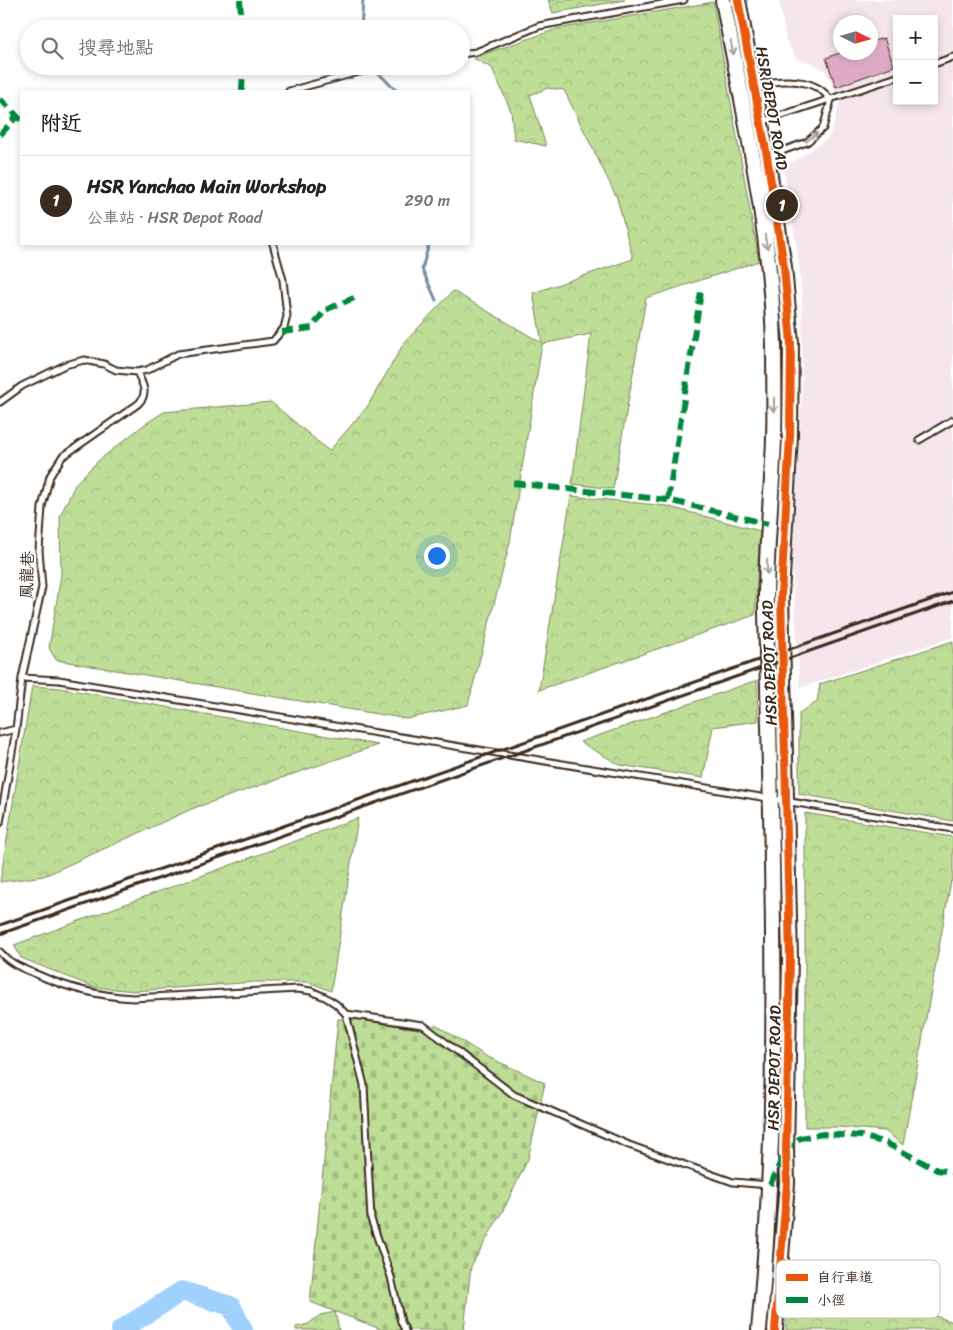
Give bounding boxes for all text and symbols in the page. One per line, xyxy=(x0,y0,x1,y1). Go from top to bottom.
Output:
north arrow xyxy=(833,15,878,60)
map controls xyxy=(893,15,938,105)
button: + xyxy=(893,15,938,60)
search box xyxy=(20,20,470,75)
text: 搜尋地點 xyxy=(78,31,154,64)
icon: search xyxy=(38,34,66,62)
one-way arrow xyxy=(727,40,737,56)
street label: HSR DEPOT ROAD xyxy=(747,44,797,173)
button: − xyxy=(893,60,938,105)
text: 附近 xyxy=(40,104,82,142)
one-way arrow xyxy=(805,132,818,143)
text: HSR Yanchao Main Workshop xyxy=(87,170,326,203)
text: 1 xyxy=(53,186,59,215)
text: 290 m xyxy=(404,186,450,215)
pin: 1 xyxy=(766,186,798,224)
text: 公車站 · HSR Depot Road xyxy=(87,203,262,232)
one-way arrow xyxy=(761,234,771,250)
one-way arrow xyxy=(769,396,779,412)
your location xyxy=(424,543,450,569)
street label: 鳳龍巷 xyxy=(12,551,42,599)
one-way arrow xyxy=(762,558,772,575)
street label: HSR DEPOT ROAD xyxy=(752,599,786,726)
street label: HSR DEPOT ROAD xyxy=(758,1005,790,1131)
legend xyxy=(776,1260,940,1318)
text: 自行車道 xyxy=(817,1265,873,1290)
text: 小徑 xyxy=(817,1288,845,1313)

